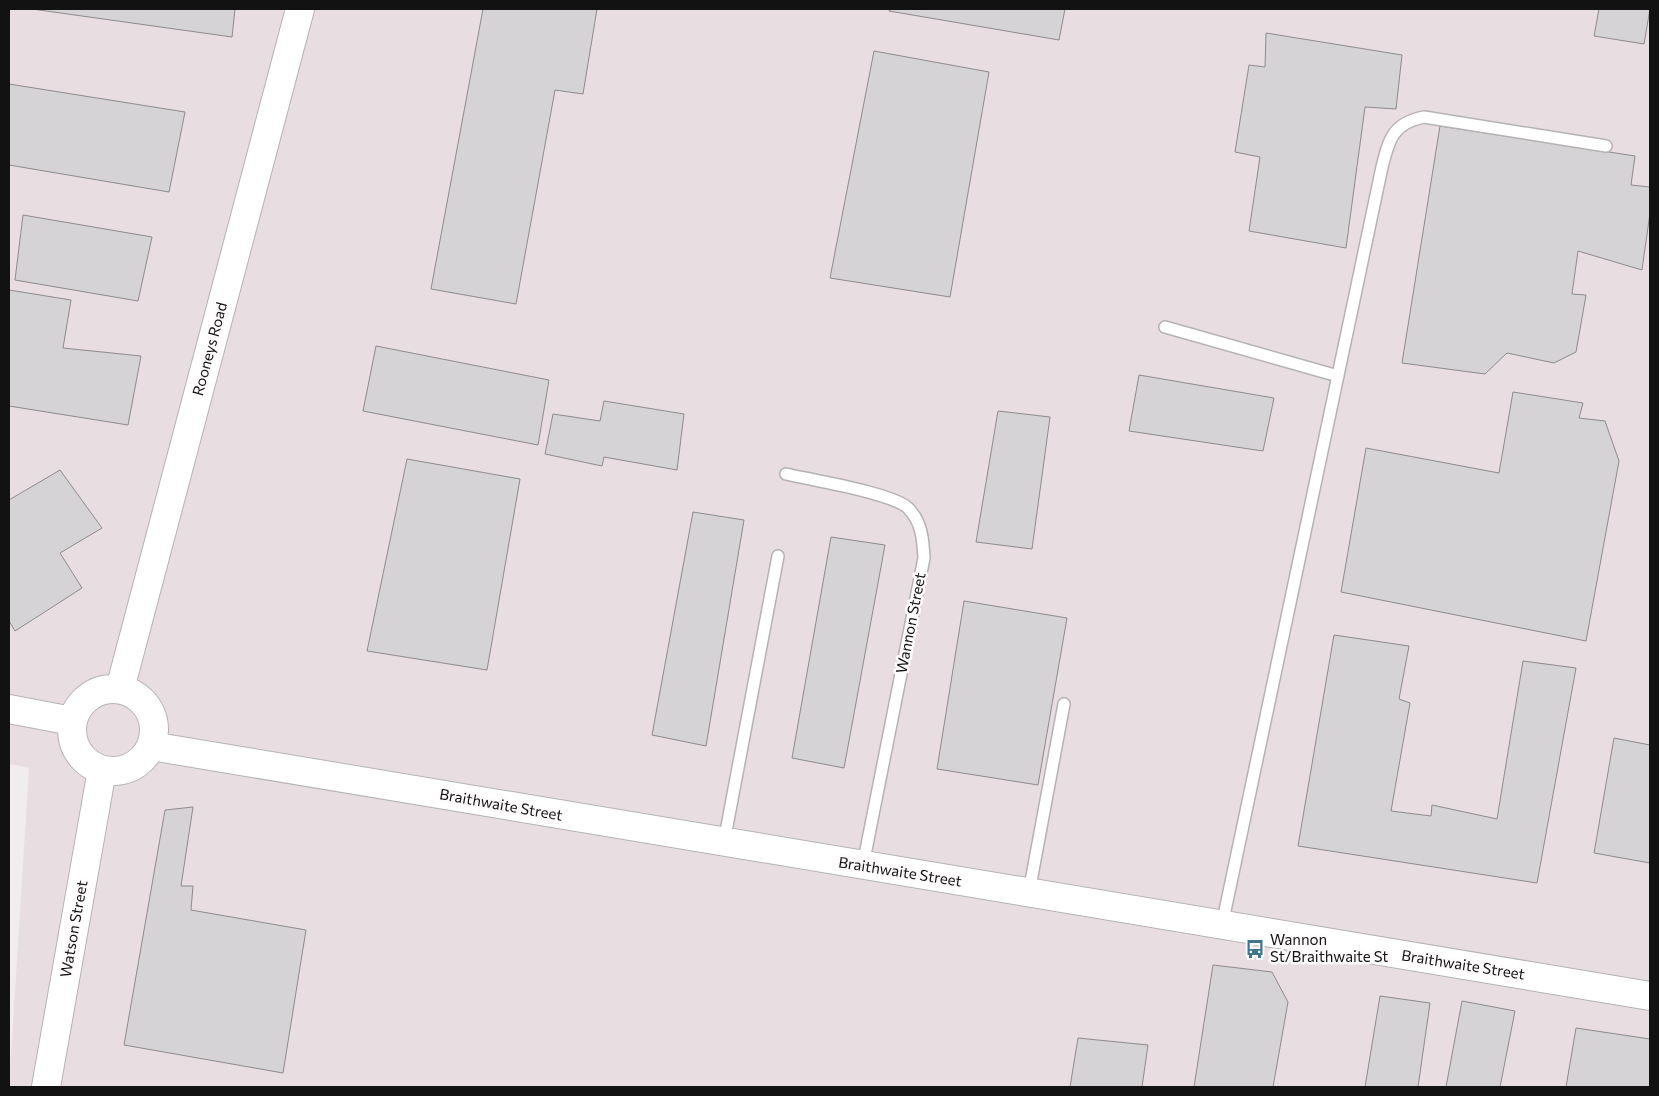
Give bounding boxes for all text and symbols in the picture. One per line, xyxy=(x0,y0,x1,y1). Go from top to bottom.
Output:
street label: Rooneys Road xyxy=(188,300,230,398)
street label: Wannon Street xyxy=(891,571,929,675)
street label: Braithwaite Street xyxy=(438,784,564,824)
street label: Braithwaite Street xyxy=(837,852,963,890)
street label: Watson Street xyxy=(56,879,90,979)
place label: Wannon St/Braithwaite St xyxy=(1270,930,1388,965)
bus stop icon: Wannon St/Braithwaite St xyxy=(1244,938,1266,960)
street label: Braithwaite Street xyxy=(1400,945,1526,983)

